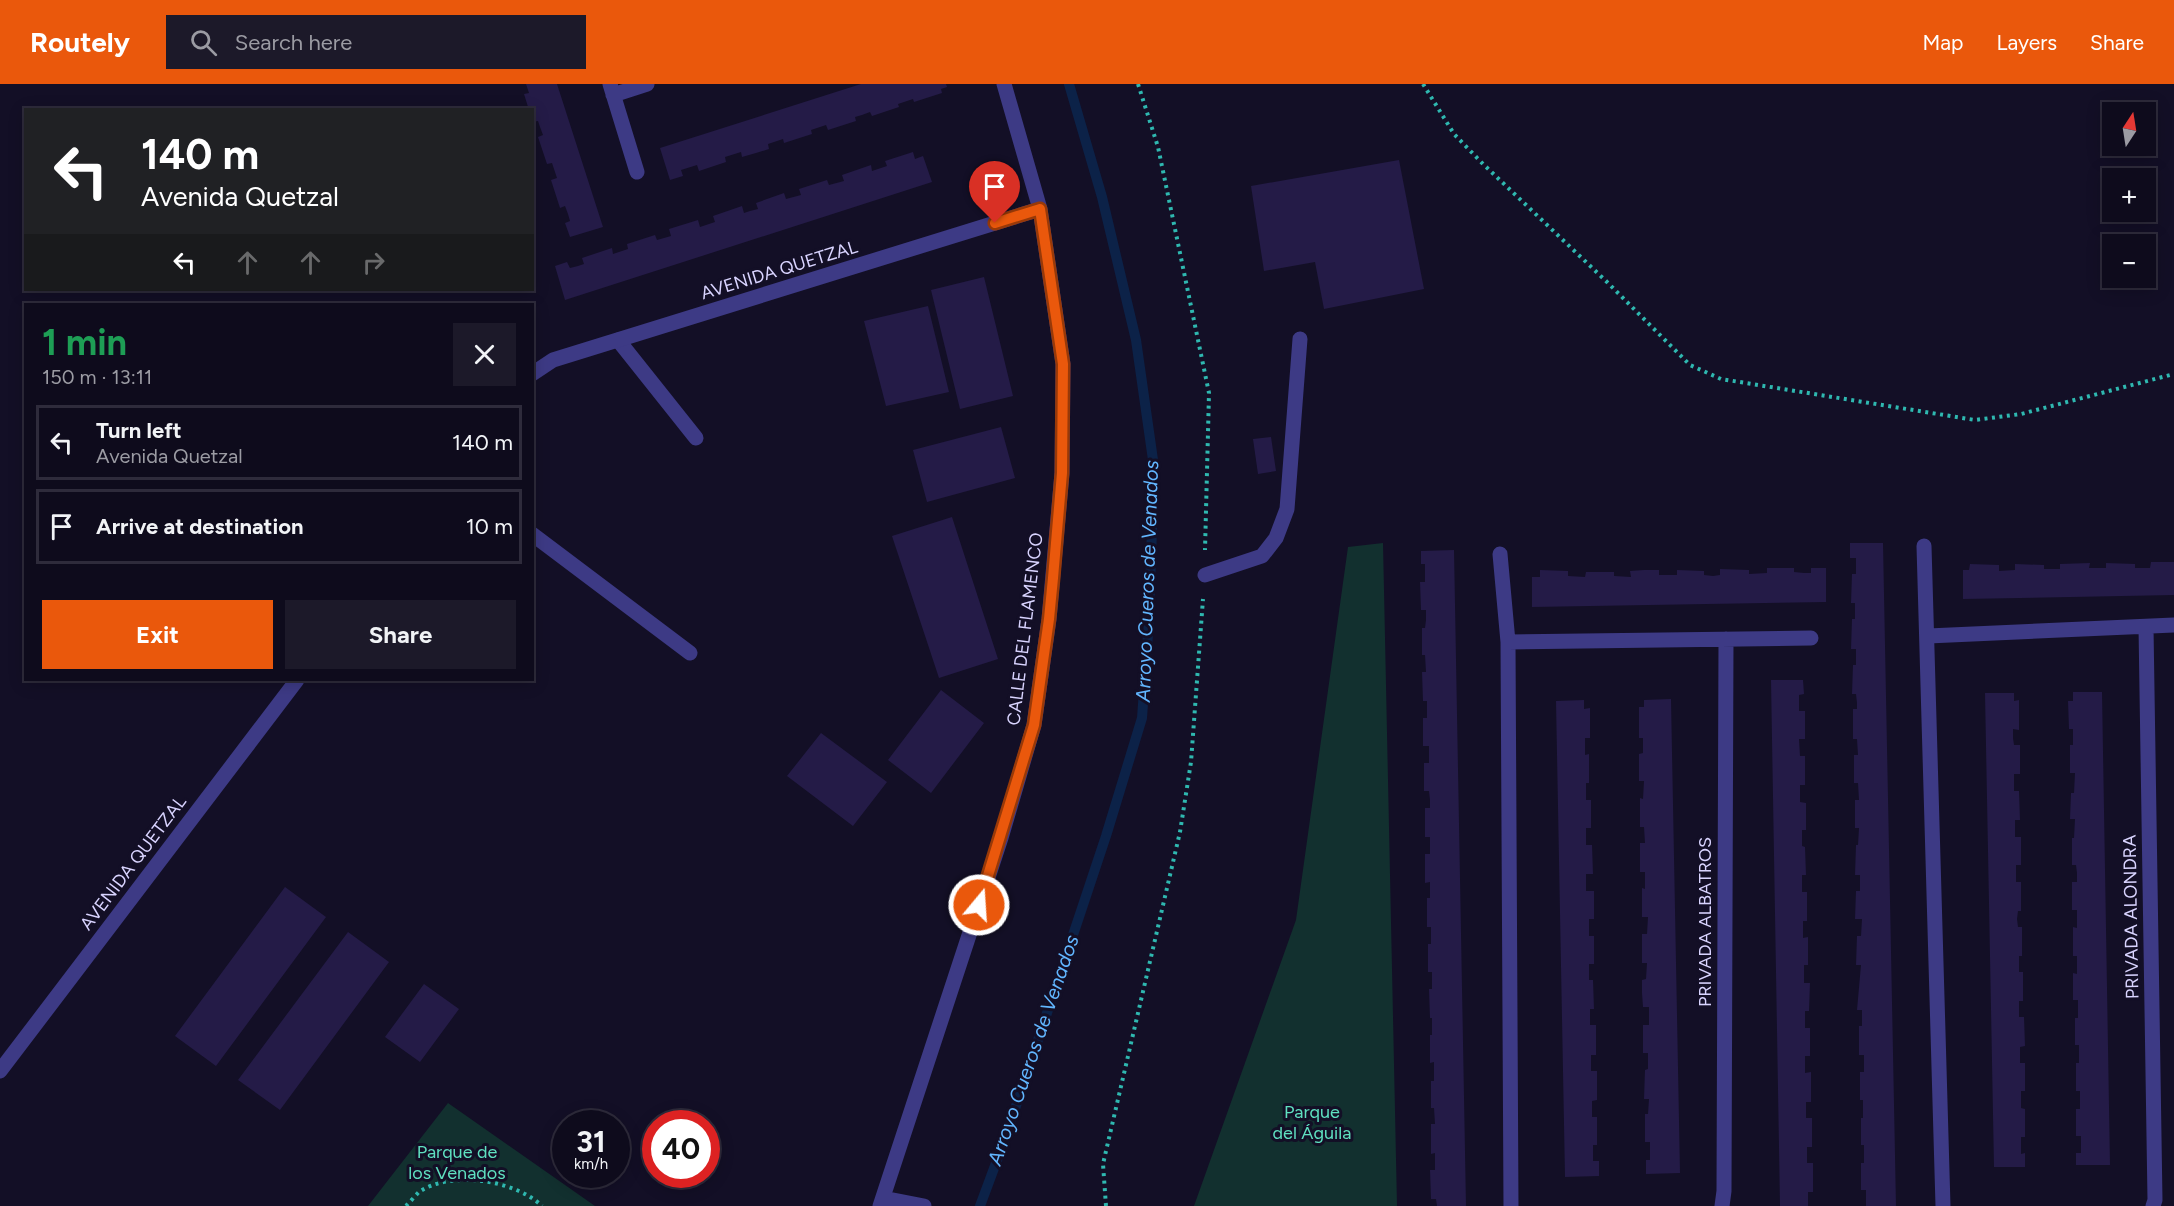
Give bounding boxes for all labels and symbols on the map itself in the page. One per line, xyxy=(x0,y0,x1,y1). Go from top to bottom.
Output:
north arrow xyxy=(2102,102,2156,156)
pin xyxy=(969,161,1020,223)
street label: AVENIDA QUETZAL xyxy=(698,235,861,304)
water label: Arroyo Cueros de Venados xyxy=(1131,459,1163,703)
street label: CALLE DEL FLAMENCO xyxy=(1002,531,1048,727)
street label: AVENIDA QUETZAL xyxy=(75,791,191,935)
street label: PRIVADA ALONDRA xyxy=(2119,835,2143,999)
street label: PRIVADA ALBATROS xyxy=(1694,837,1716,1007)
position arrow xyxy=(947,873,1011,937)
water label: Arroyo Cueros de Venados xyxy=(982,931,1084,1169)
park label: Parque del Águila xyxy=(1273,1101,1351,1144)
speed limit sign: 40 xyxy=(642,1110,720,1188)
park label: Parque de los Venados xyxy=(408,1141,506,1184)

